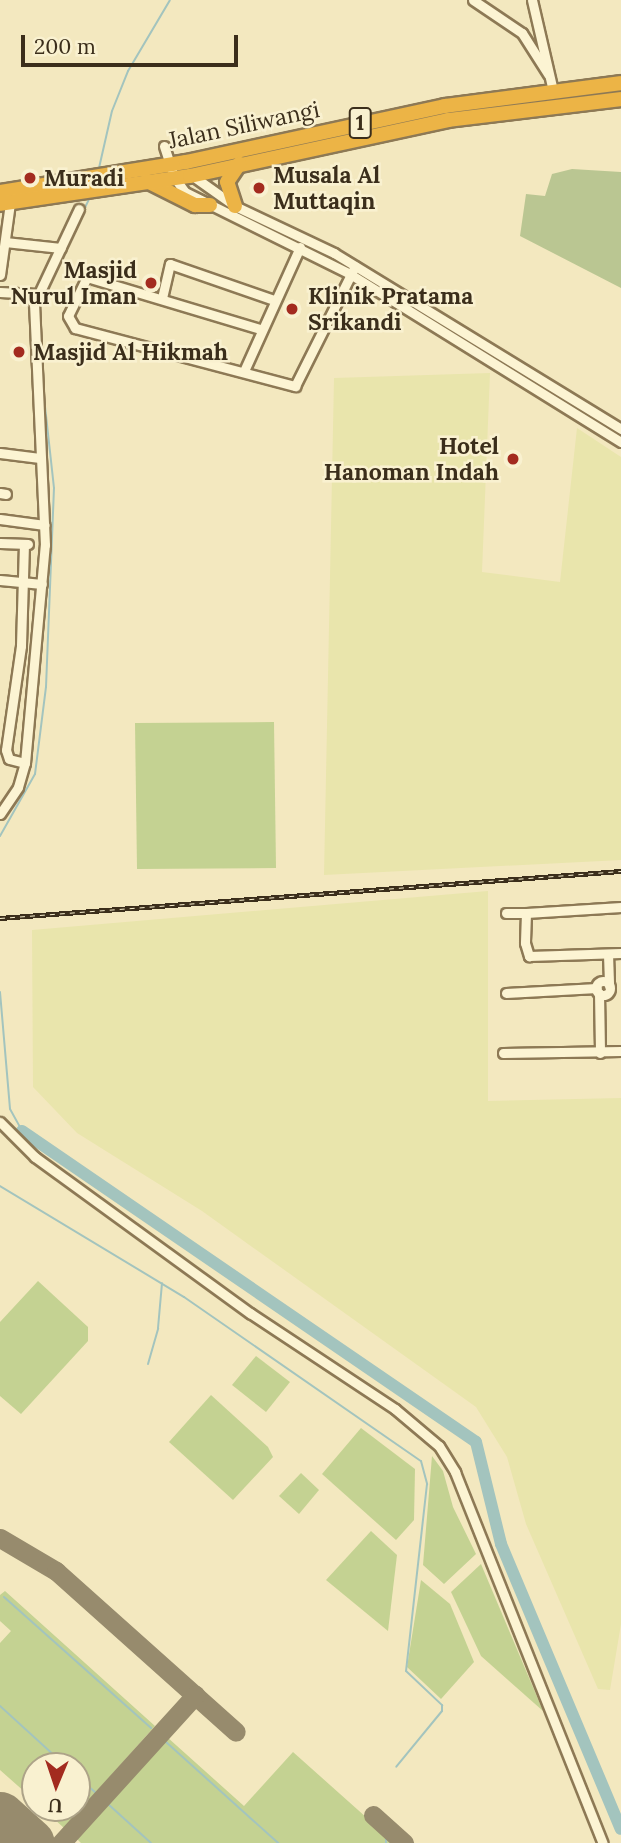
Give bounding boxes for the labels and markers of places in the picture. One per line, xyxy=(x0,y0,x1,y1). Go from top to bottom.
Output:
place label: Musala Al Muttaqin xyxy=(273,161,380,215)
place label: Muradi xyxy=(44,164,124,192)
marker: Muradi xyxy=(22,170,38,186)
marker: Musala Al Muttaqin xyxy=(251,180,267,196)
place label: Masjid Nurul Iman xyxy=(11,256,137,310)
marker: Masjid Nurul Iman xyxy=(143,275,159,291)
place label: Klinik Pratama Srikandi xyxy=(308,282,473,336)
marker: Klinik Pratama Srikandi xyxy=(282,299,302,319)
place label: Masjid Al Hikmah xyxy=(33,338,228,366)
marker: Masjid Al Hikmah xyxy=(11,344,27,360)
place label: Hotel Hanoman Indah xyxy=(324,432,499,486)
marker: Hotel Hanoman Indah xyxy=(505,451,521,467)

